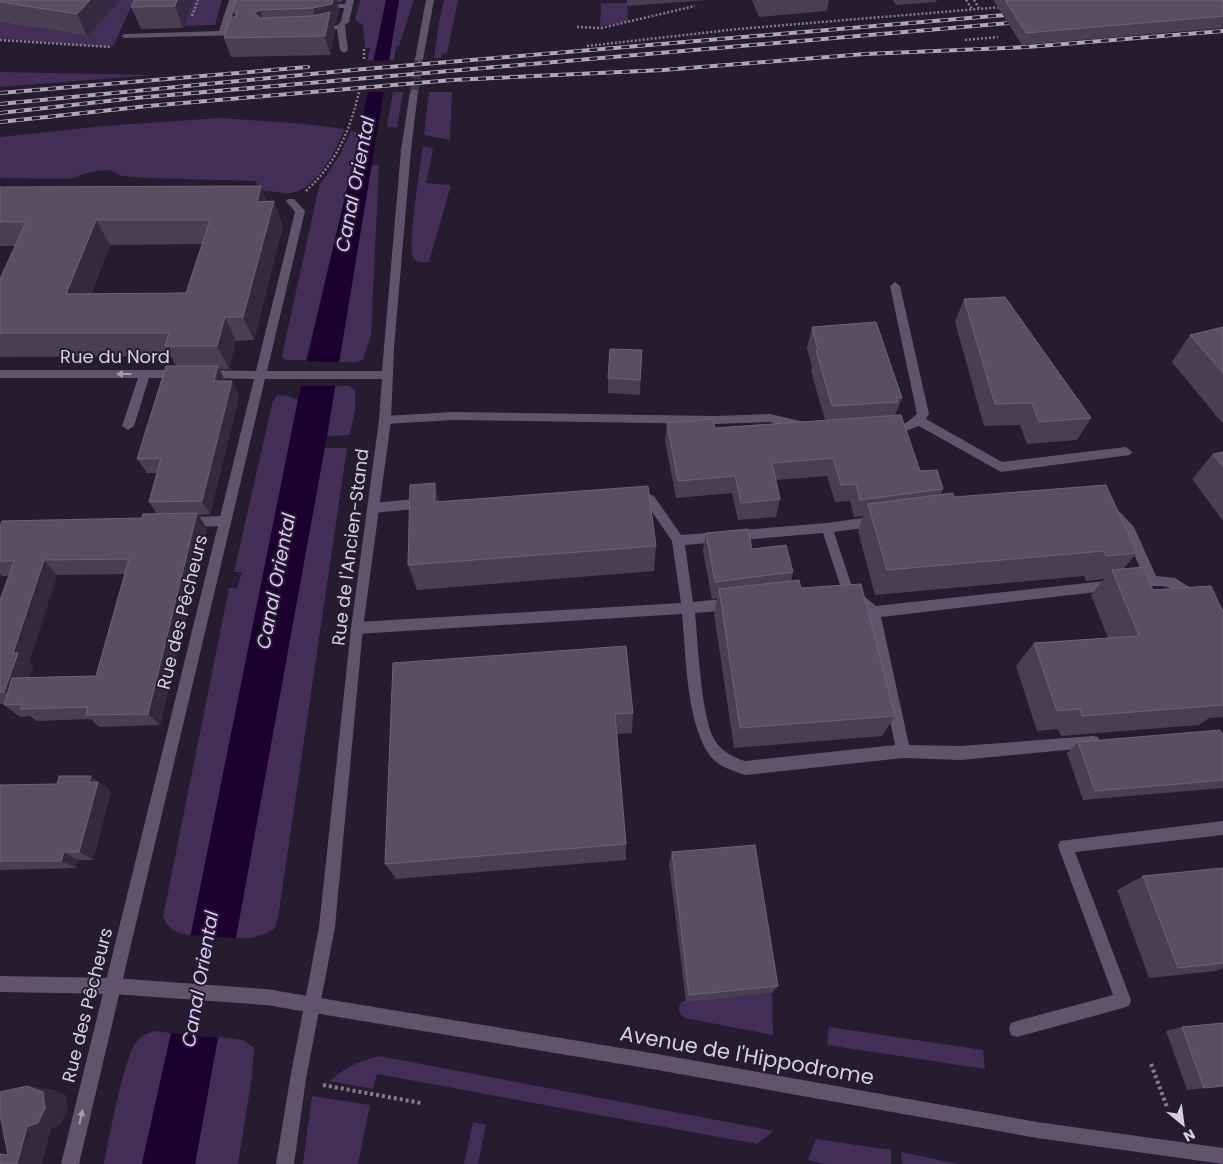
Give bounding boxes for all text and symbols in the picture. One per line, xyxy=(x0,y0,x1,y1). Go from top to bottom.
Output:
water label: Canal Oriental xyxy=(329,113,381,254)
street label: Rue du Nord xyxy=(60,344,170,369)
one-way arrow xyxy=(116,370,132,378)
street label: Rue de l'Ancien-Stand xyxy=(326,447,374,647)
water label: Canal Oriental xyxy=(250,510,302,651)
street label: Rue des Pêcheurs xyxy=(151,532,213,692)
water label: Canal Oriental xyxy=(175,908,225,1049)
street label: Rue des Pêcheurs xyxy=(56,925,118,1085)
street label: Avenue de l'Hippodrome xyxy=(618,1018,876,1092)
north arrow xyxy=(1158,1099,1208,1149)
one-way arrow xyxy=(77,1109,85,1124)
text: N xyxy=(1180,1124,1199,1147)

